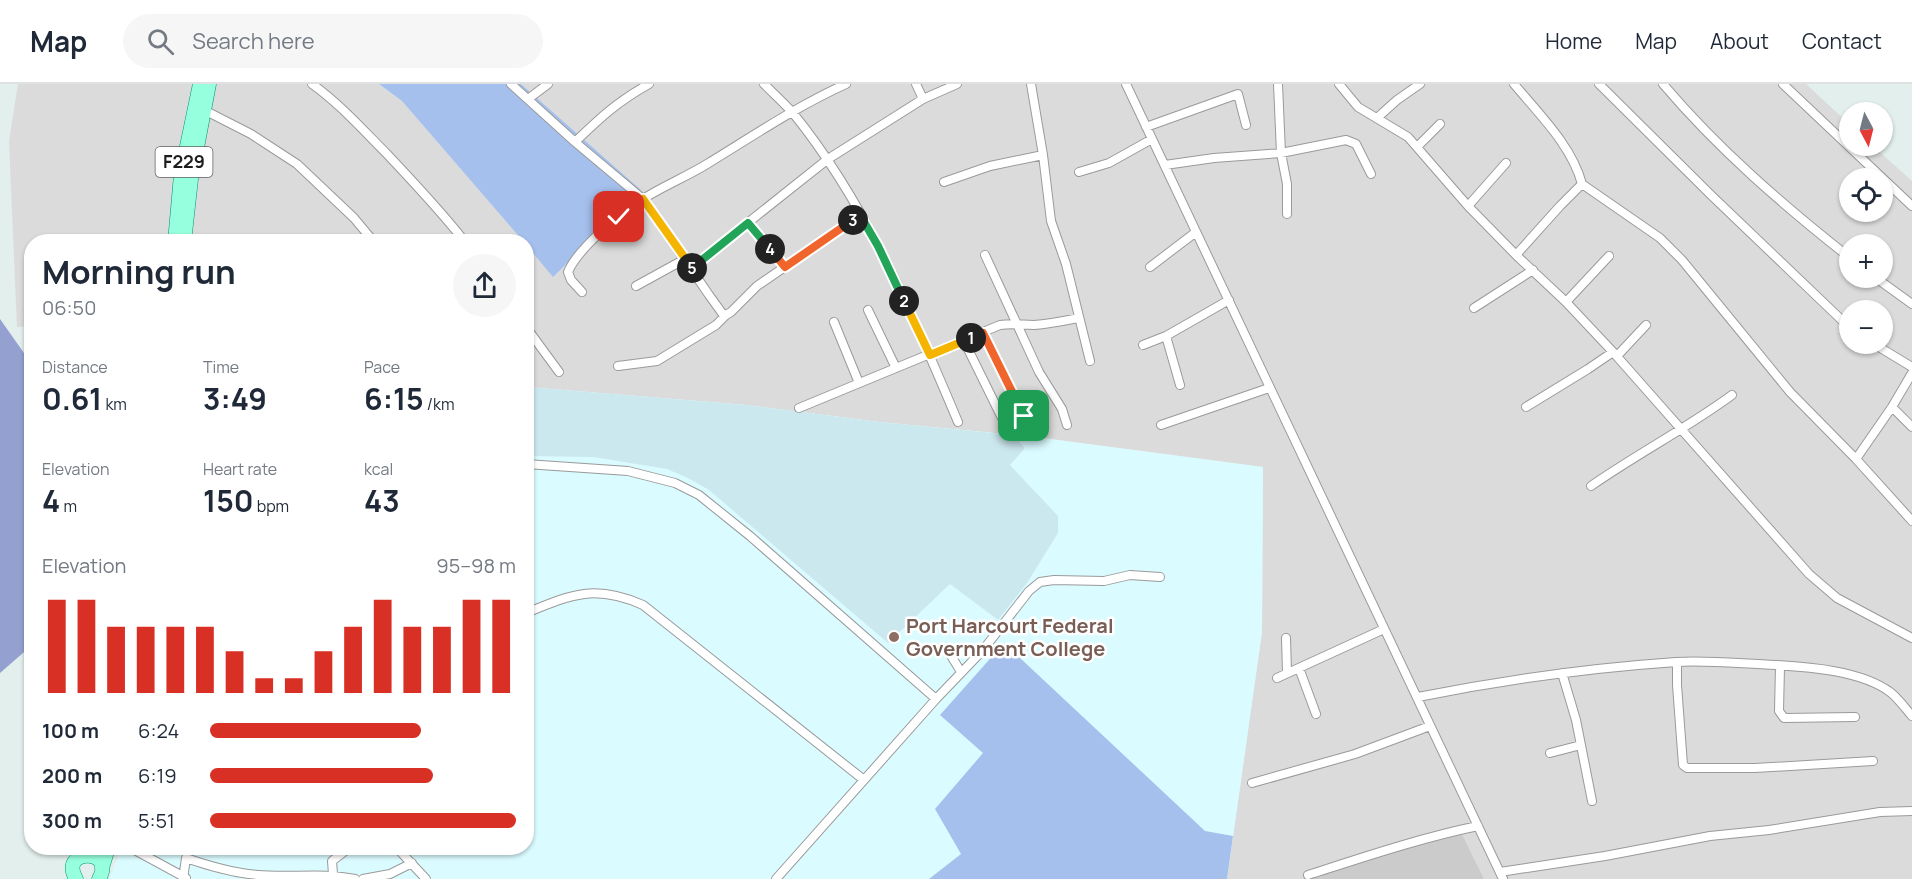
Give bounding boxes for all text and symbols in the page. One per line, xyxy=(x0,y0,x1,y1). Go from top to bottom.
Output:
search box xyxy=(123,14,543,68)
text: Map xyxy=(30,22,87,60)
icon: search xyxy=(144,25,177,58)
text: Search here xyxy=(192,26,315,56)
text: Home xyxy=(1545,27,1602,55)
text: Map xyxy=(1635,27,1677,55)
text: About xyxy=(1710,27,1769,55)
text: Contact xyxy=(1802,27,1882,55)
north arrow xyxy=(1839,102,1893,156)
map controls xyxy=(1839,102,1893,354)
road number: F229 xyxy=(156,147,213,177)
button: locate xyxy=(1839,168,1893,222)
pin xyxy=(593,191,644,242)
icon: check xyxy=(602,200,635,233)
pin: 3 xyxy=(838,205,868,235)
text: 3 xyxy=(848,209,858,231)
pin: 4 xyxy=(755,234,785,264)
button: + xyxy=(1839,234,1893,288)
text: 4 xyxy=(765,238,775,260)
text: Morning run xyxy=(42,249,236,294)
pin: 5 xyxy=(677,253,707,283)
button: share xyxy=(453,254,516,317)
text: 5 xyxy=(687,257,697,279)
pin: 2 xyxy=(889,286,919,316)
text: 2 xyxy=(899,290,909,312)
text: 06:50 xyxy=(42,294,96,321)
button: − xyxy=(1839,300,1893,354)
pin: 1 xyxy=(956,323,986,353)
text: 1 xyxy=(967,327,975,349)
text: Distance xyxy=(42,356,108,378)
text: Time xyxy=(203,356,239,378)
text: Pace xyxy=(364,356,400,378)
text: 0.61 xyxy=(42,378,102,419)
text: 3:49 xyxy=(203,378,267,419)
text: 6:15 xyxy=(364,378,424,419)
pin xyxy=(998,390,1049,441)
text: km xyxy=(102,393,127,415)
text: /km xyxy=(424,393,455,415)
icon: arrive xyxy=(1007,399,1040,432)
text: Elevation xyxy=(42,458,110,480)
text: Heart rate xyxy=(203,458,277,480)
text: kcal xyxy=(364,458,393,480)
text: 4 xyxy=(42,480,60,521)
text: 150 xyxy=(203,480,253,521)
text: 43 xyxy=(364,480,400,521)
text: m xyxy=(60,495,77,517)
text: bpm xyxy=(253,495,289,517)
text: Elevation xyxy=(42,552,126,579)
text: 95–98 m xyxy=(436,552,516,579)
place label: Port Harcourt Federal Government College xyxy=(906,612,1114,662)
marker: Port Harcourt Federal Government College xyxy=(887,630,901,644)
text: 100 m xyxy=(42,717,99,744)
text: 6:24 xyxy=(138,717,179,744)
text: 200 m xyxy=(42,762,102,789)
text: 6:19 xyxy=(138,762,177,789)
text: 300 m xyxy=(42,807,102,834)
text: 5:51 xyxy=(138,807,175,834)

